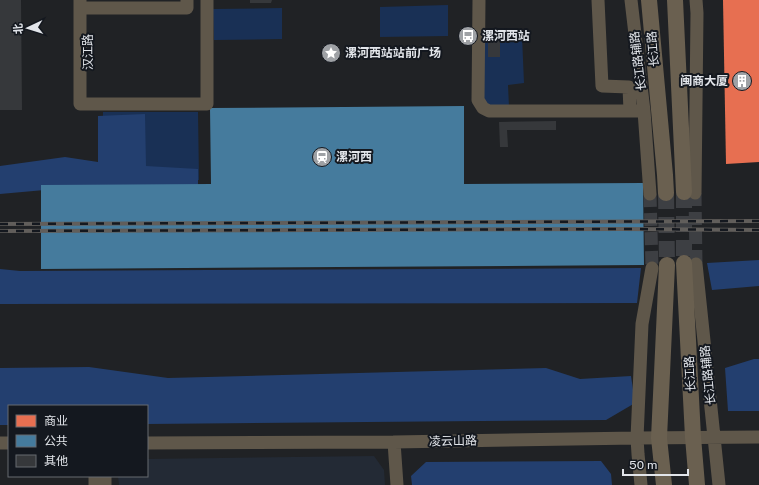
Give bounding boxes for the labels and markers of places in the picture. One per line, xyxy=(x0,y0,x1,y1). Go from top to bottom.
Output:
bus stop icon: 漯河西站 xyxy=(457,25,479,47)
place label: 漯河西站 xyxy=(482,29,530,43)
place icon: 漯河西站站前广场 xyxy=(320,42,342,64)
place label: 漯河西站站前广场 xyxy=(345,46,441,60)
building icon: 闽商大厦 xyxy=(731,70,753,92)
place label: 闽商大厦 xyxy=(680,74,728,88)
station icon: 漯河西 xyxy=(311,146,333,168)
place label: 漯河西 xyxy=(336,150,372,164)

